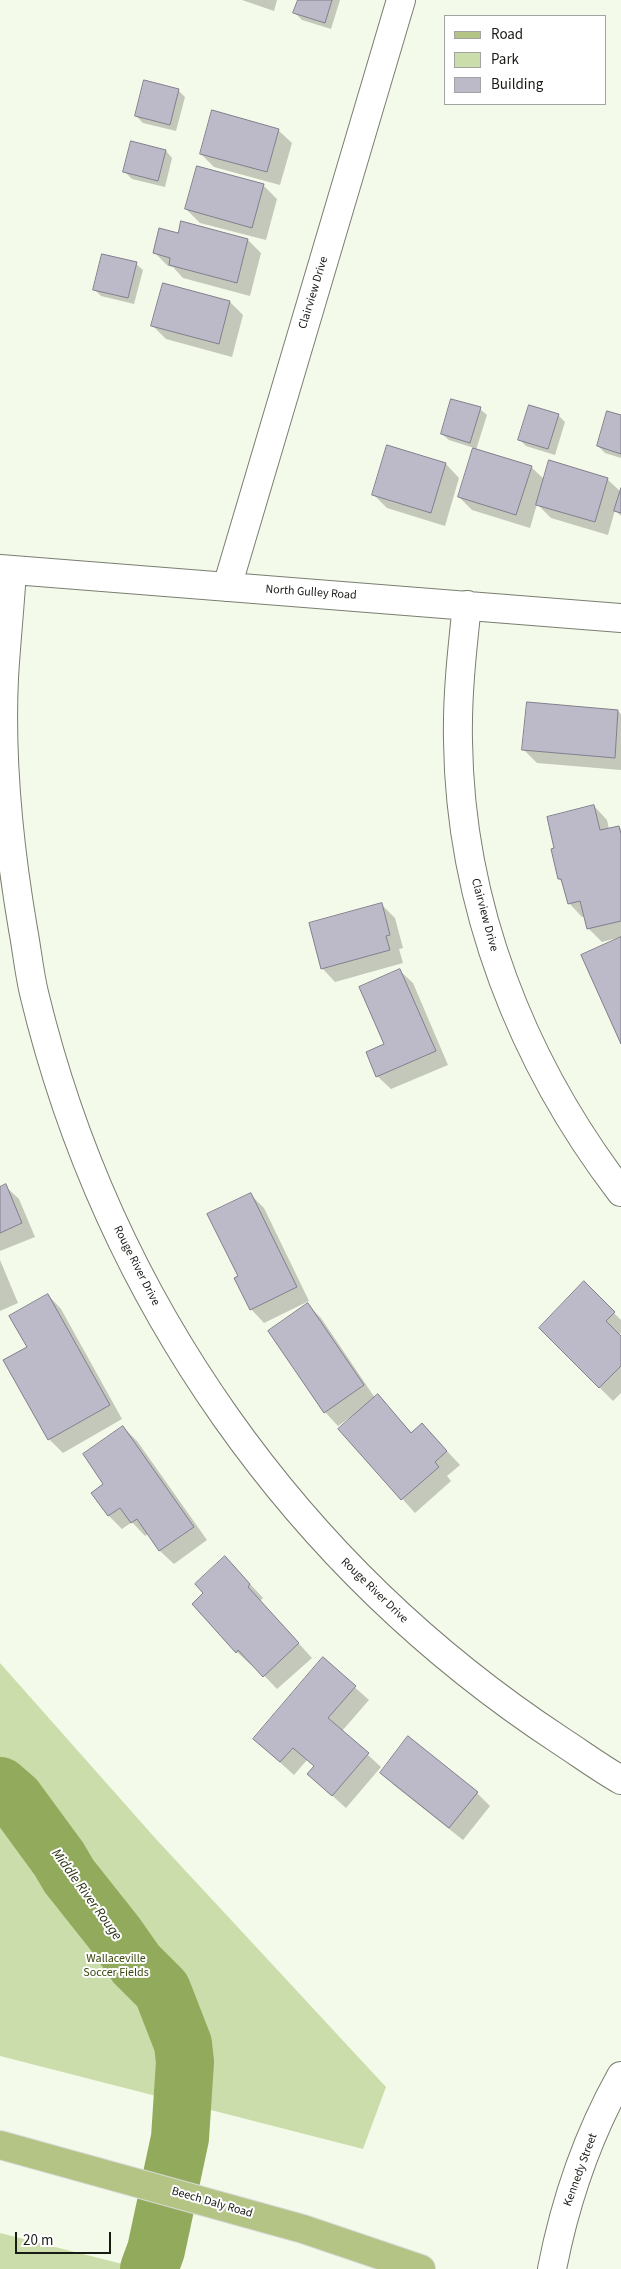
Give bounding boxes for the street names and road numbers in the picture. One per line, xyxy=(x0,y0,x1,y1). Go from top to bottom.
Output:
street label: Clairview Drive xyxy=(296,255,332,331)
street label: North Gulley Road xyxy=(265,583,357,603)
street label: Clairview Drive xyxy=(467,877,501,953)
street label: Rouge River Drive xyxy=(110,1224,162,1308)
street label: Rouge River Drive xyxy=(337,1555,411,1627)
street label: Kennedy Street xyxy=(561,2132,601,2208)
street label: Beech Daly Road xyxy=(170,2185,254,2221)

